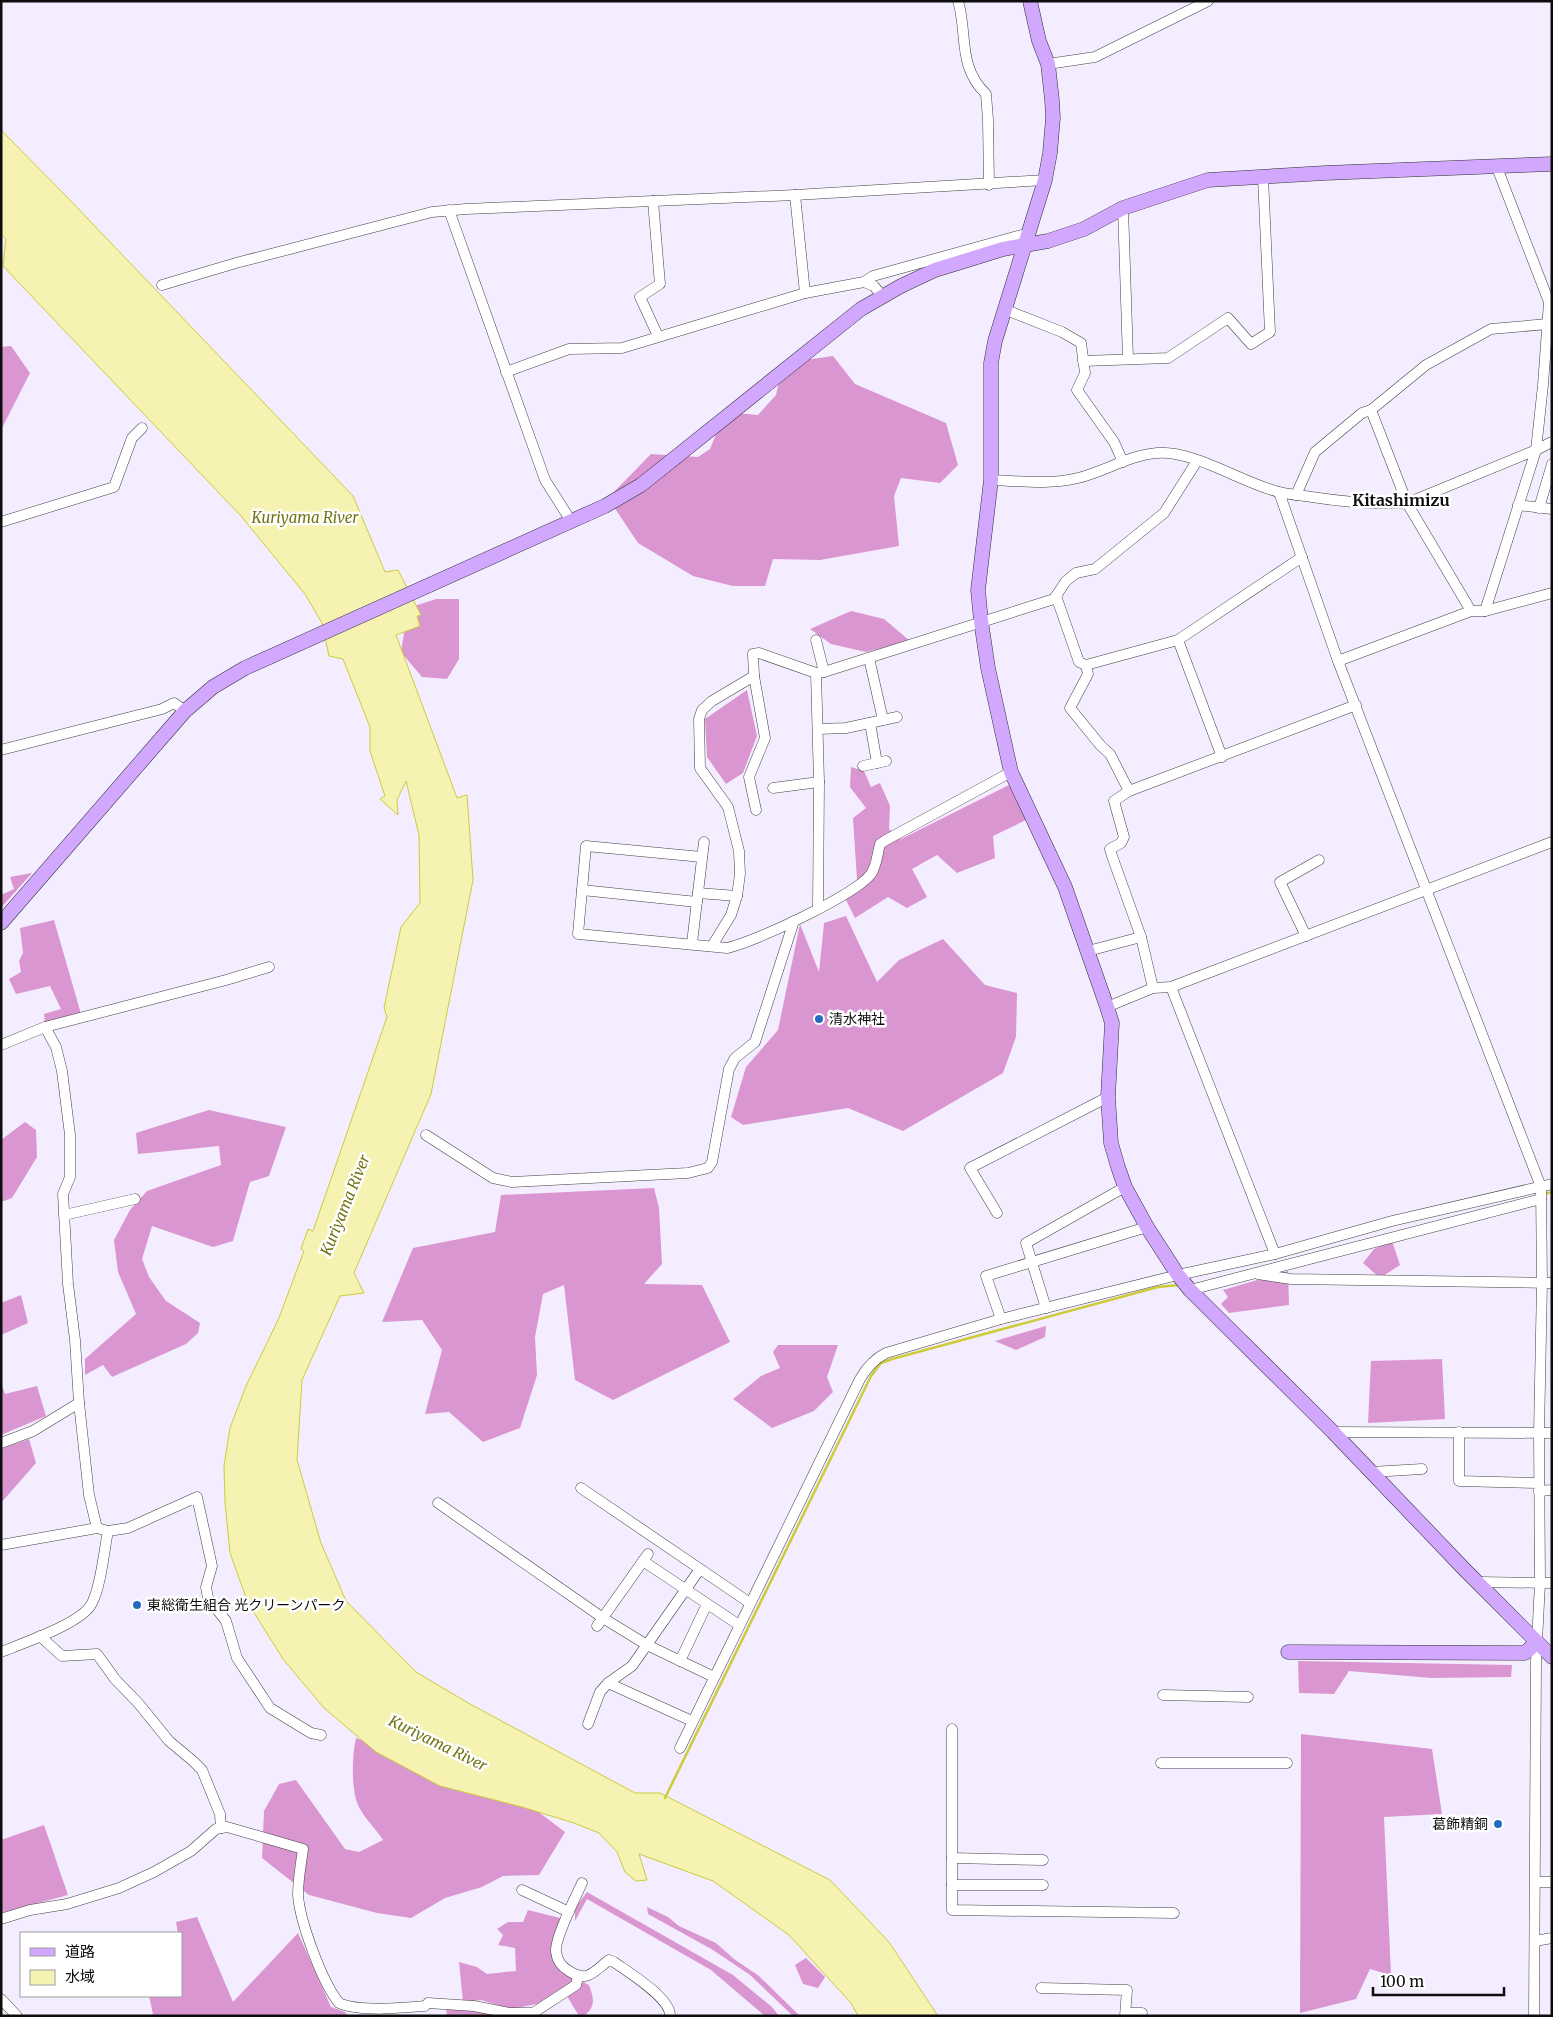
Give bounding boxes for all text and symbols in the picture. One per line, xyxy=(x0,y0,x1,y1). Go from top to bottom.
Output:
district label: Kitashimizu xyxy=(1352,490,1450,510)
water label: Kuriyama River xyxy=(251,508,359,527)
place label: 清水神社 xyxy=(829,1010,885,1028)
marker: 清水神社 xyxy=(813,1013,825,1025)
water label: Kuriyama River xyxy=(316,1151,374,1259)
place label: 東総衛生組合 光クリーンパーク xyxy=(147,1596,346,1614)
marker: 東総衛生組合 光クリーンパーク xyxy=(131,1599,143,1611)
water label: Kuriyama River xyxy=(385,1711,491,1775)
place label: 葛飾精銅 xyxy=(1432,1815,1488,1833)
marker: 葛飾精銅 xyxy=(1492,1818,1504,1830)
legend xyxy=(20,1932,182,1997)
text: 道路 xyxy=(65,1942,95,1961)
scale bar xyxy=(1373,1964,1504,1996)
text: 水域 xyxy=(65,1967,95,1986)
text: 100 m xyxy=(1380,1972,1424,1991)

